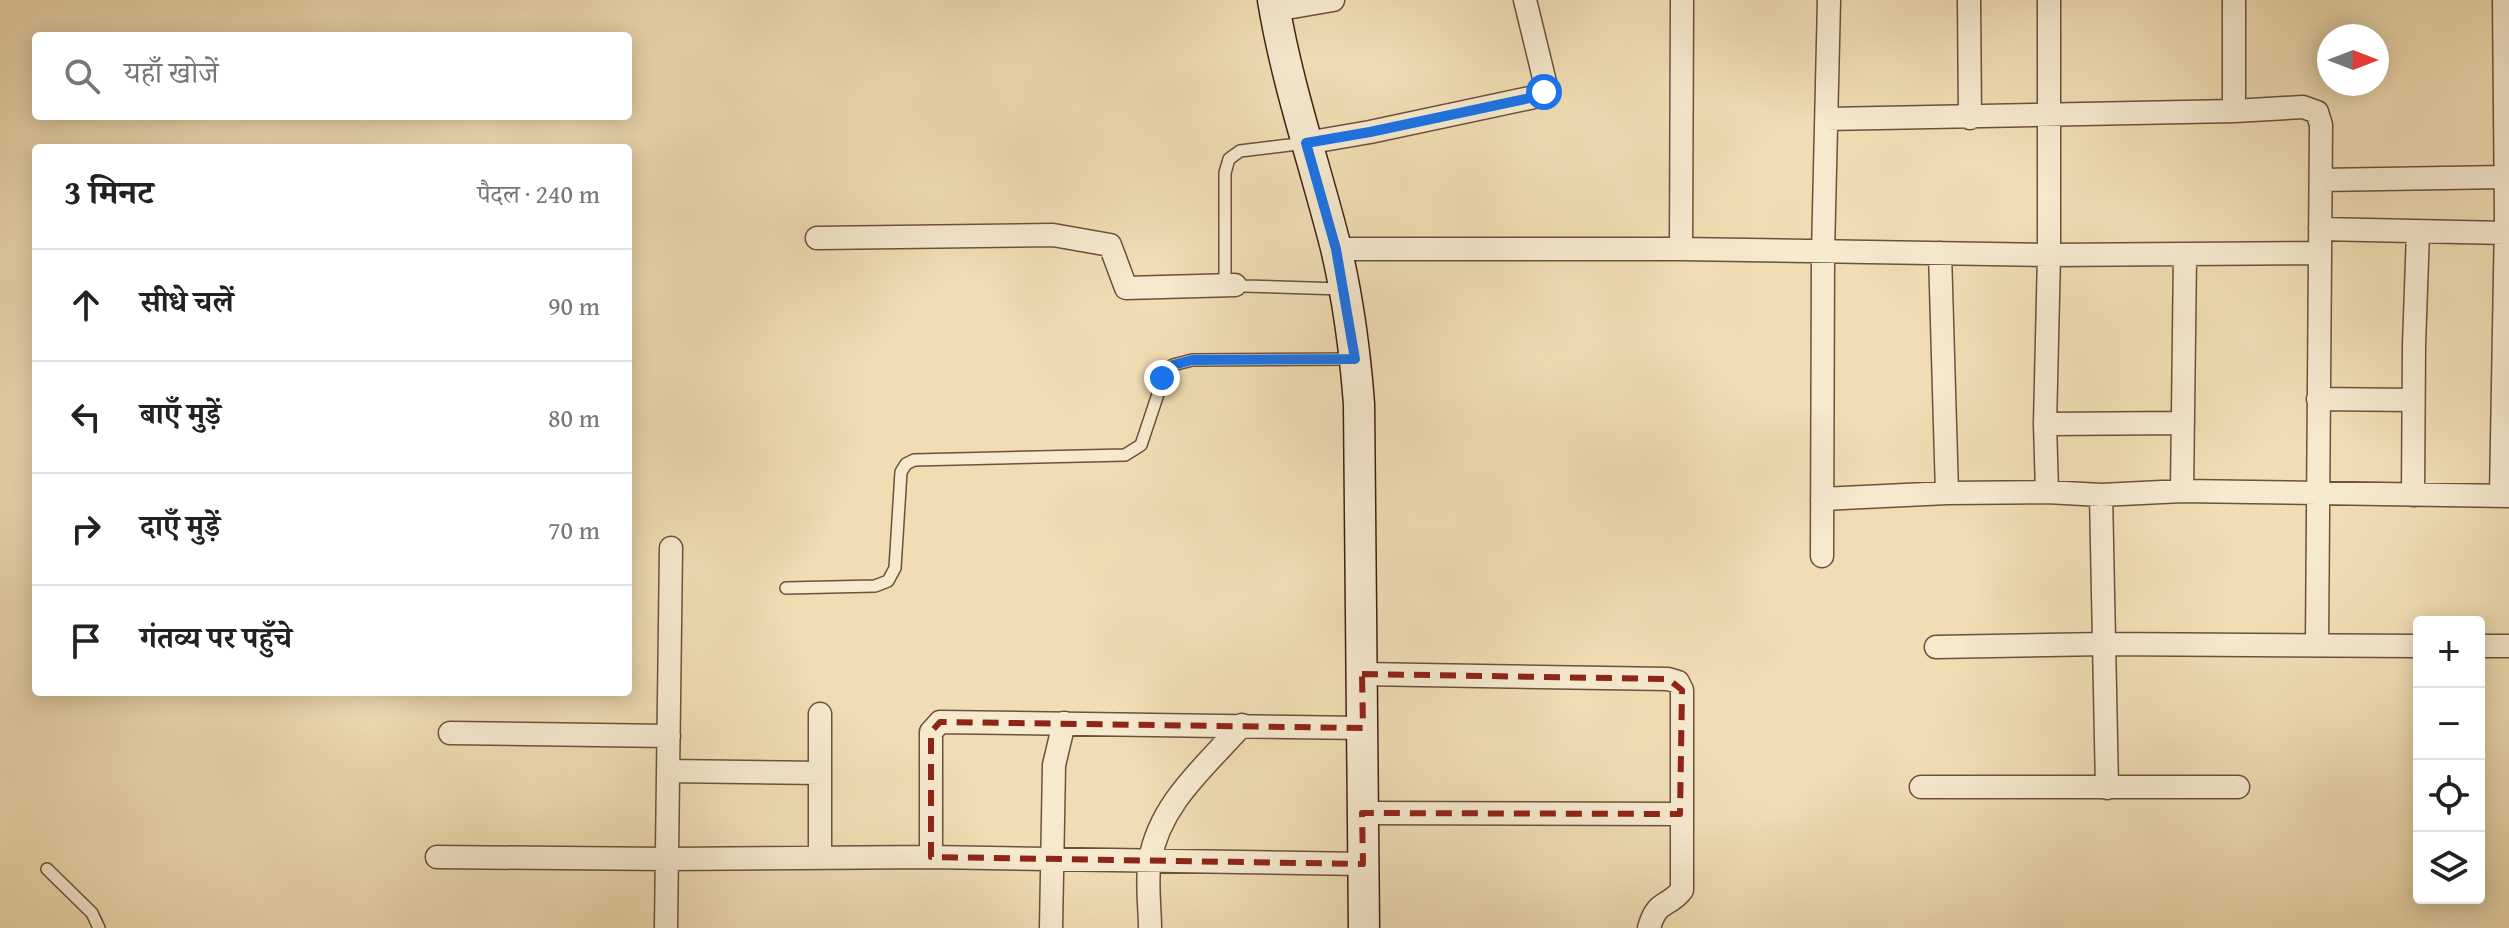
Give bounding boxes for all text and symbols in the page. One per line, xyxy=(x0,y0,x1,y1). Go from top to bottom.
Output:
north arrow xyxy=(2317,24,2389,96)
search box xyxy=(32,32,632,120)
text: यहाँ खोजें xyxy=(124,50,218,94)
icon: search xyxy=(60,54,104,98)
route start xyxy=(1526,74,1562,110)
text: 3 मिनट xyxy=(64,167,154,216)
text: पैदल · 240 m xyxy=(477,174,600,213)
text: सीधे चलें xyxy=(140,279,234,323)
icon: ahead xyxy=(64,283,108,327)
text: 90 m xyxy=(548,286,600,325)
route end xyxy=(1144,360,1180,396)
text: बाएँ मुड़ें xyxy=(140,391,221,435)
icon: left xyxy=(64,395,108,439)
text: 80 m xyxy=(548,398,600,437)
text: दाएँ मुड़ें xyxy=(140,503,220,547)
icon: right xyxy=(64,507,108,551)
text: 70 m xyxy=(548,510,600,549)
text: गंतव्य पर पहुँचे xyxy=(140,615,292,659)
map controls xyxy=(2413,616,2485,904)
button: + xyxy=(2413,616,2485,688)
icon: arrive xyxy=(64,619,108,663)
button: − xyxy=(2413,688,2485,760)
button: locate xyxy=(2413,760,2485,832)
button: layers xyxy=(2413,832,2485,904)

